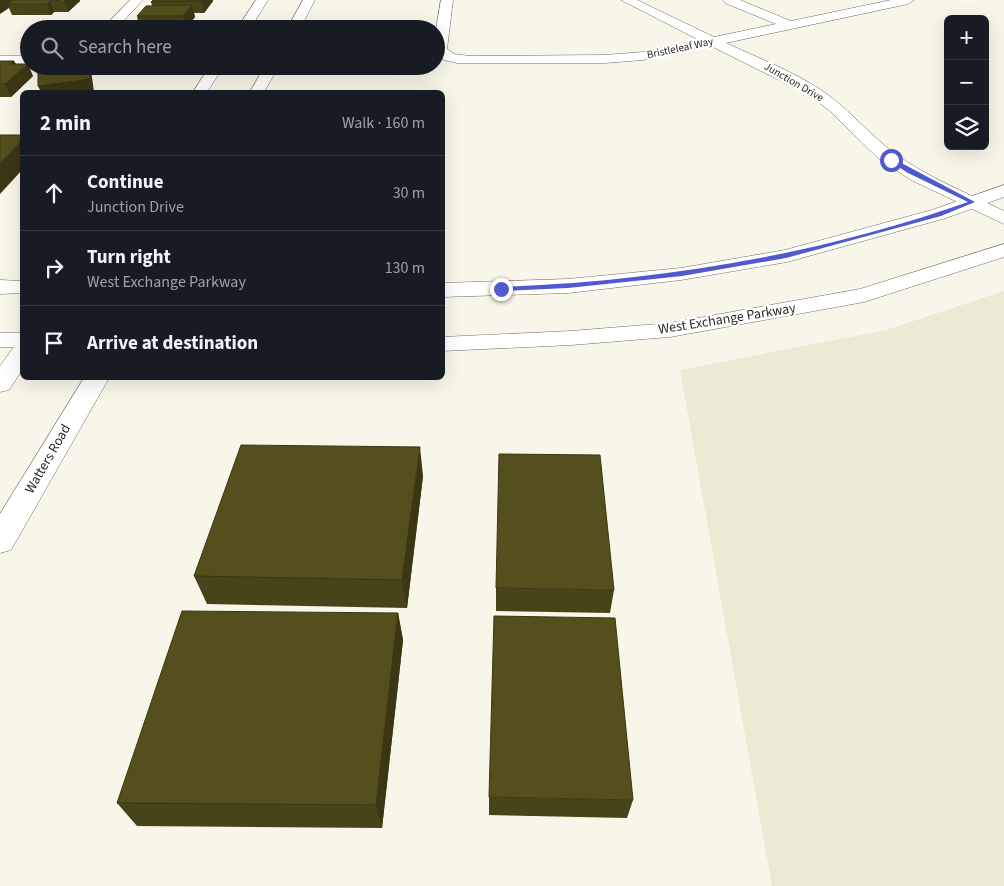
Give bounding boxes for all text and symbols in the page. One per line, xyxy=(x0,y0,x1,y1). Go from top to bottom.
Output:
map controls xyxy=(944,15,989,150)
button: + xyxy=(944,15,989,60)
search box xyxy=(20,20,445,75)
icon: search xyxy=(38,34,66,62)
text: Search here xyxy=(78,34,172,61)
street label: Bristleleaf Way xyxy=(645,34,715,62)
street label: Junction Drive xyxy=(761,59,827,105)
button: − xyxy=(944,60,989,105)
button: layers xyxy=(944,105,989,150)
text: 2 min xyxy=(40,108,91,138)
text: Walk · 160 m xyxy=(342,112,425,134)
route start xyxy=(880,149,903,172)
text: Continue xyxy=(87,169,164,196)
icon: ahead xyxy=(40,179,68,207)
text: 30 m xyxy=(393,182,425,204)
text: Junction Drive xyxy=(87,196,184,218)
text: Turn right xyxy=(87,244,171,271)
icon: right xyxy=(40,254,68,282)
text: 130 m xyxy=(385,257,425,279)
text: West Exchange Parkway xyxy=(87,271,246,293)
route end xyxy=(490,278,513,301)
street label: West Exchange Parkway xyxy=(657,298,798,340)
icon: arrive xyxy=(40,329,68,357)
text: Arrive at destination xyxy=(87,330,258,357)
street label: Watters Road xyxy=(20,421,76,497)

